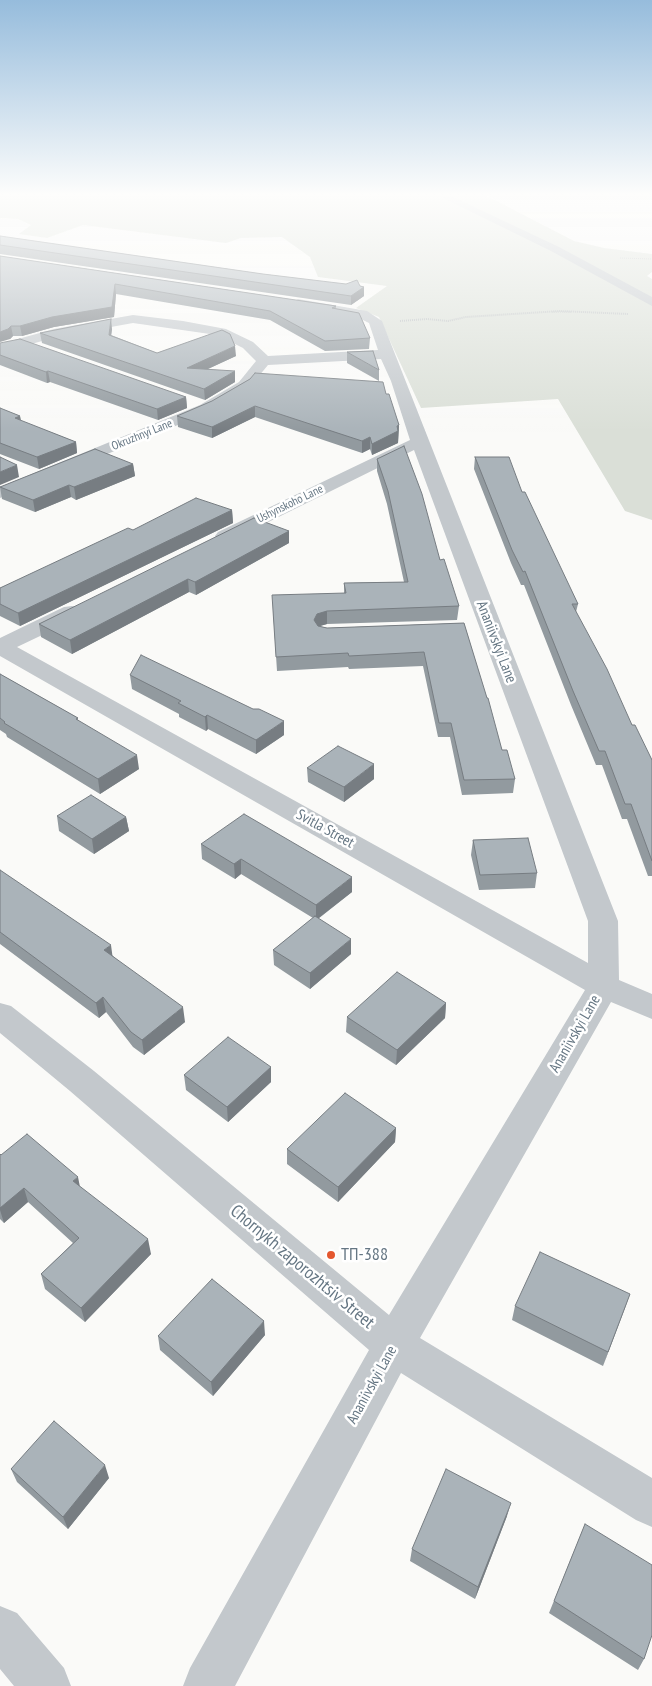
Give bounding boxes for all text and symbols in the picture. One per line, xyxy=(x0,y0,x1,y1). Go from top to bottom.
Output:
street label: Okruzhnyi Lane xyxy=(110,416,174,454)
street label: Ushynskoho Lane xyxy=(254,482,326,526)
street label: Ananiivskyi Lane xyxy=(472,598,520,686)
street label: Svitla Street xyxy=(293,806,357,852)
street label: Ananiivskyi Lane xyxy=(546,992,604,1076)
street label: Chornykh zaporozhtsiv Street xyxy=(226,1200,378,1334)
place label: ТП-388 xyxy=(341,1244,388,1266)
marker: ТП-388 xyxy=(325,1249,337,1261)
street label: Ananiivskyi Lane xyxy=(343,1343,401,1427)

